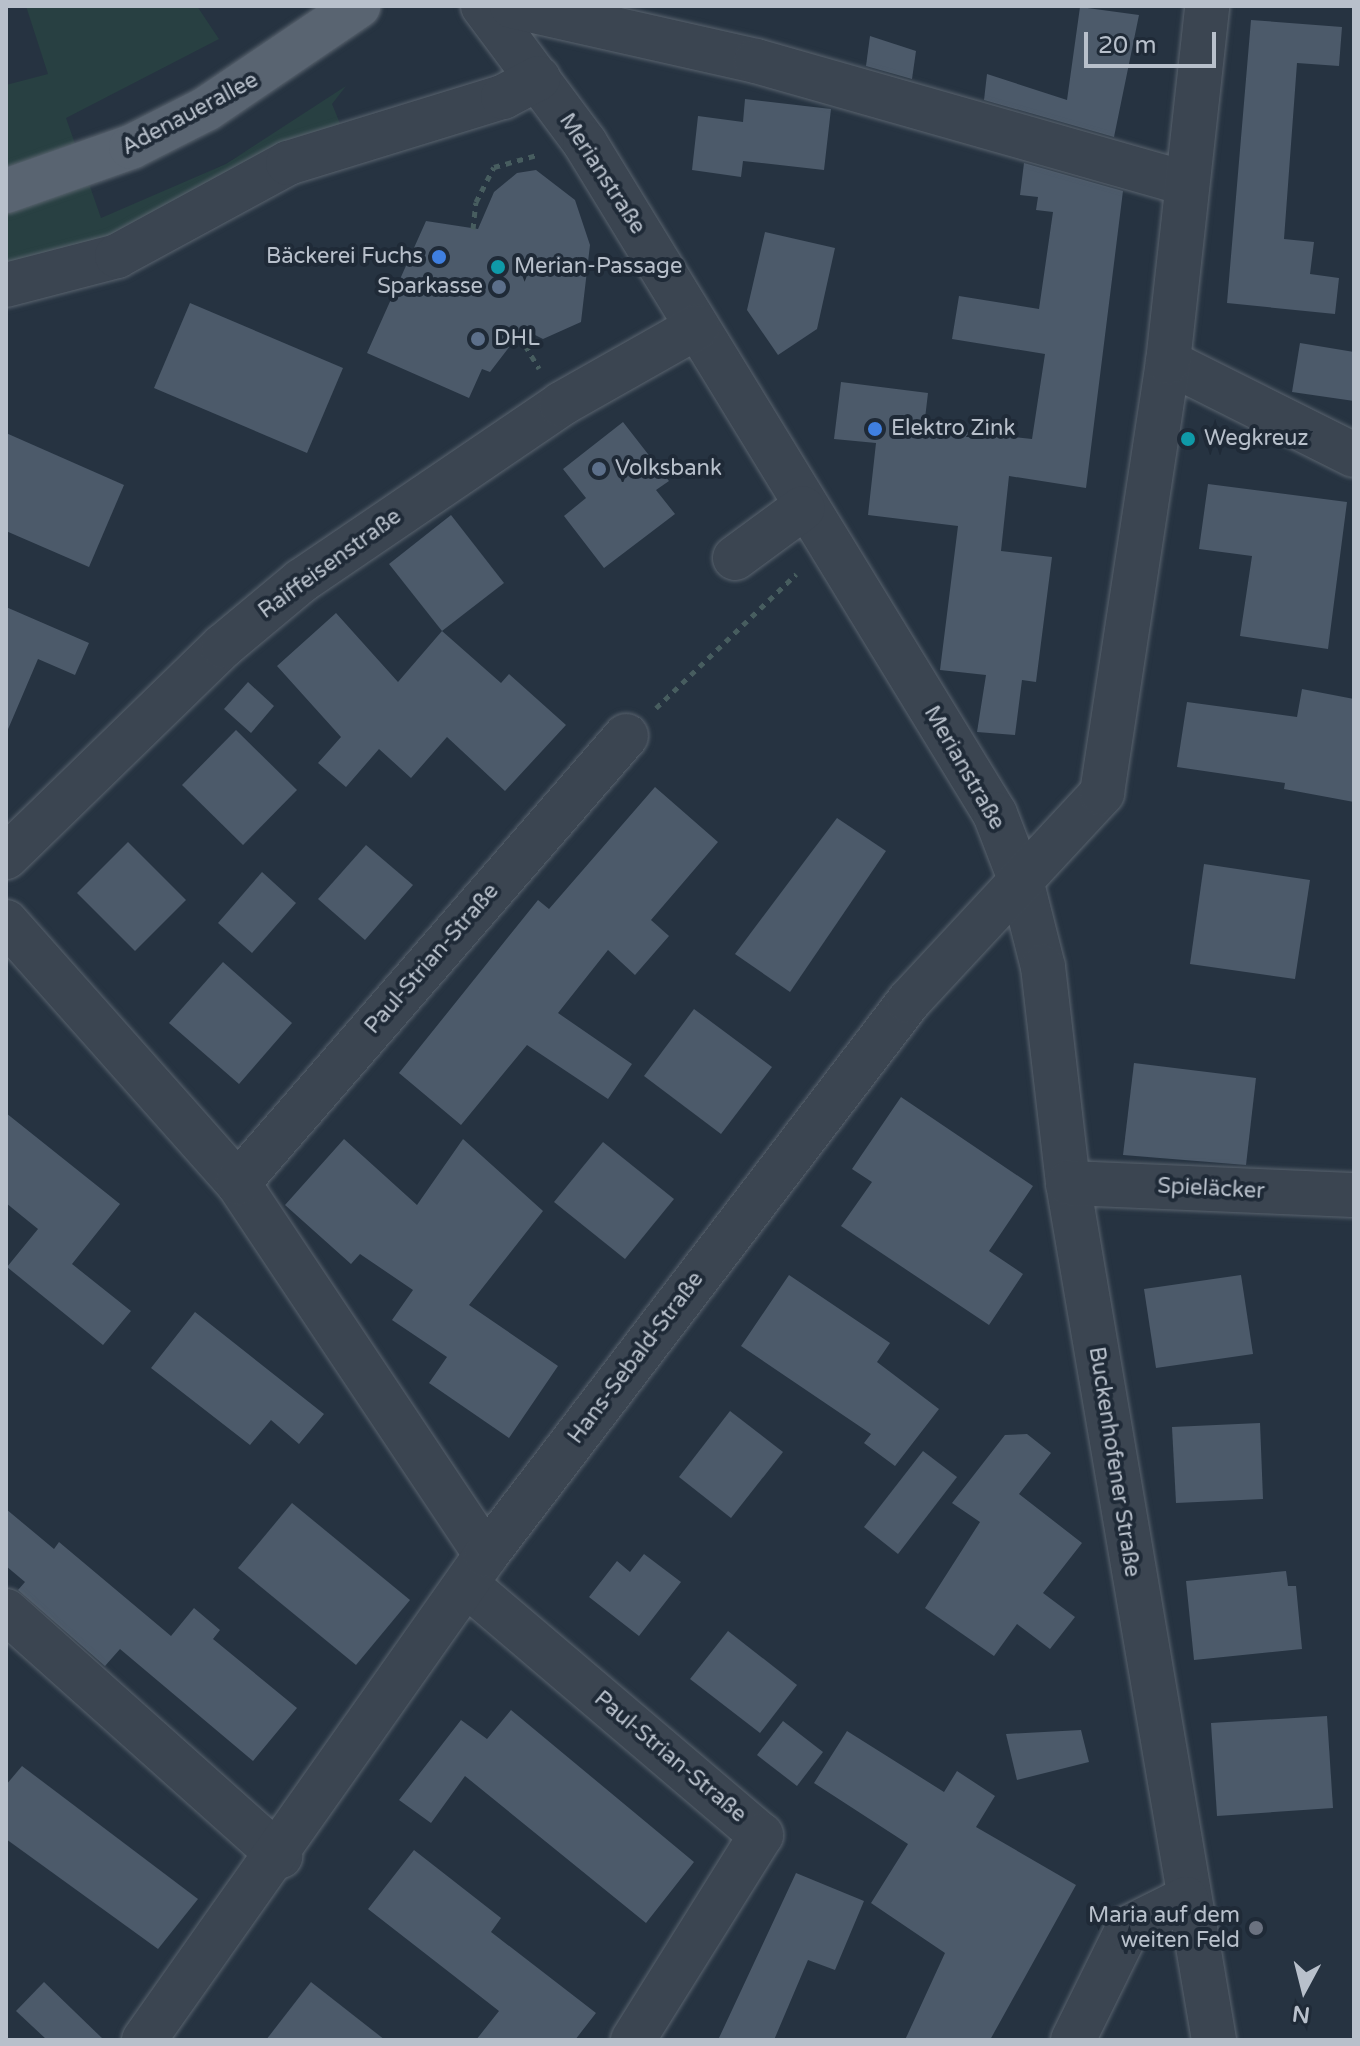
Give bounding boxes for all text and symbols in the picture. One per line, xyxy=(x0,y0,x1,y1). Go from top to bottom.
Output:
scale bar xyxy=(1088,16,1220,66)
text: 20 m xyxy=(1098,31,1156,60)
street label: Adenauerallee xyxy=(117,67,263,161)
street label: Merianstraße xyxy=(553,109,651,239)
place label: Bäckerei Fuchs xyxy=(266,244,423,270)
marker: Bäckerei Fuchs xyxy=(430,248,448,266)
place label: Merian-Passage xyxy=(514,254,682,280)
marker: Merian-Passage xyxy=(489,258,507,276)
place label: Sparkasse xyxy=(377,274,483,300)
marker: Sparkasse xyxy=(490,278,508,296)
place label: DHL xyxy=(494,326,540,352)
marker: DHL xyxy=(469,330,487,348)
place label: Elektro Zink xyxy=(891,416,1015,442)
marker: Elektro Zink xyxy=(866,420,884,438)
place label: Wegkreuz xyxy=(1204,426,1308,452)
marker: Wegkreuz xyxy=(1179,430,1197,448)
place label: Volksbank xyxy=(615,456,722,482)
marker: Volksbank xyxy=(590,460,608,478)
street label: Raiffeisenstraße xyxy=(254,503,406,625)
street label: Merianstraße xyxy=(918,701,1010,835)
street label: Paul-Strian-Straße xyxy=(360,878,504,1040)
street label: Spieläcker xyxy=(1157,1173,1265,1205)
street label: Hans-Sebald-Straße xyxy=(563,1267,709,1449)
street label: Buckenhofener Straße xyxy=(1083,1345,1145,1579)
street label: Paul-Strian-Straße xyxy=(589,1686,751,1828)
place label: Maria auf dem weiten Feld xyxy=(1088,1902,1240,1954)
marker: Maria auf dem weiten Feld xyxy=(1247,1919,1265,1937)
north arrow xyxy=(1264,1950,1344,2030)
text: N xyxy=(1291,2000,1311,2028)

